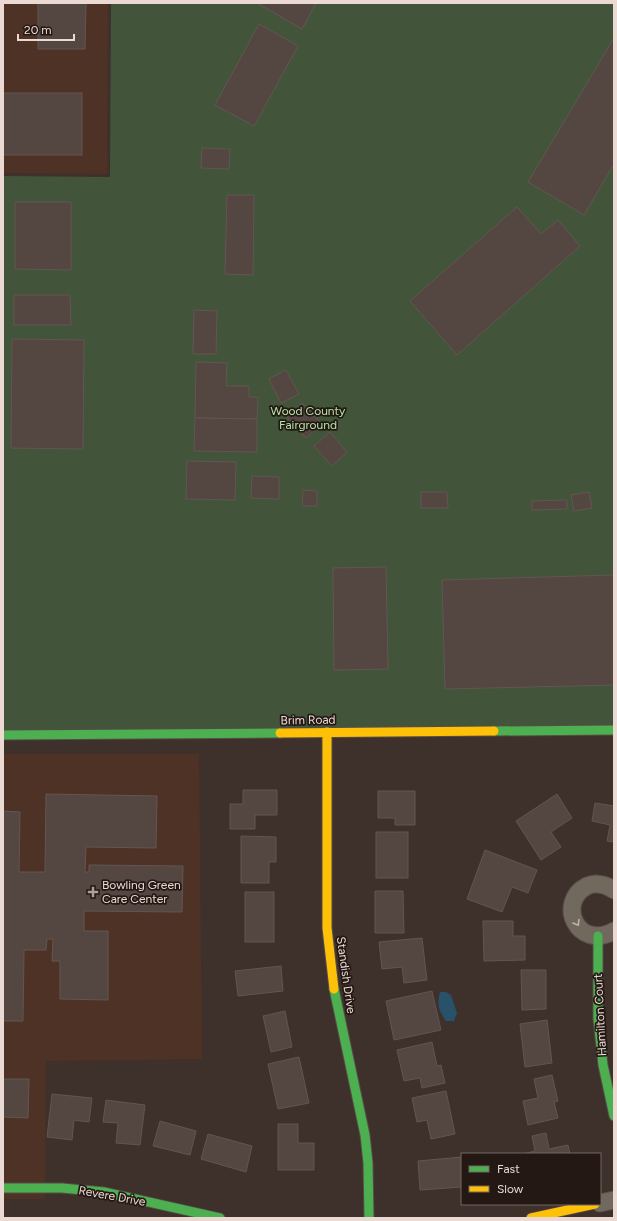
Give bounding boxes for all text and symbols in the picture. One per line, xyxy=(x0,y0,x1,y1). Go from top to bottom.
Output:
scale bar xyxy=(18,16,74,42)
text: 20 m xyxy=(24,23,52,37)
park label: Wood County Fairground xyxy=(271,404,346,432)
street label: Brim Road xyxy=(280,713,336,727)
place label: Bowling Green Care Center xyxy=(102,878,181,906)
marker: Bowling Green Care Center xyxy=(87,886,99,898)
one-way arrow xyxy=(572,919,579,926)
street label: Standish Drive xyxy=(334,936,358,1015)
street label: Hamilton Court xyxy=(591,973,609,1057)
legend xyxy=(461,1153,601,1205)
text: Fast xyxy=(497,1162,520,1176)
text: Slow xyxy=(497,1182,524,1196)
street label: Revere Drive xyxy=(77,1183,147,1209)

